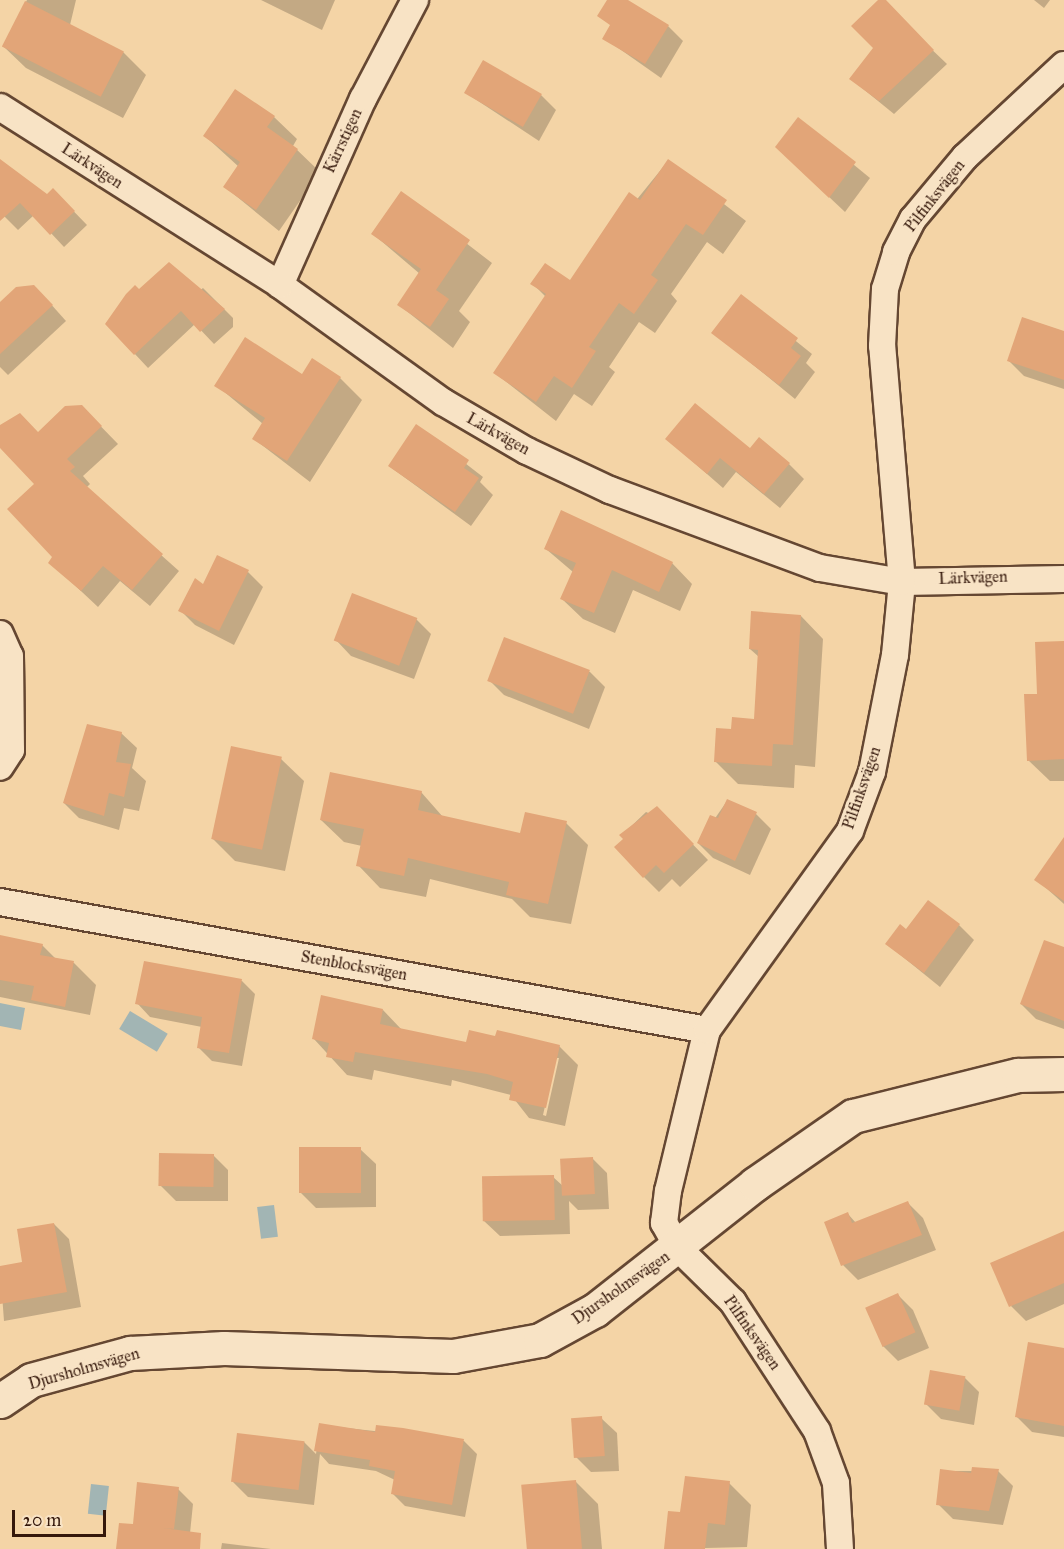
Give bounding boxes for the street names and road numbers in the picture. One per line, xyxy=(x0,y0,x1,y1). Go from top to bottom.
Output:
street label: Kärrstigen xyxy=(320,106,366,176)
street label: Lärkvägen xyxy=(58,139,126,193)
street label: Pilfinksvägen xyxy=(901,156,969,236)
street label: Lärkvägen xyxy=(463,409,533,459)
street label: Lärkvägen xyxy=(938,567,1008,589)
street label: Pilfinksvägen xyxy=(839,744,885,832)
street label: Stenblocksvägen xyxy=(299,947,409,985)
street label: Djursholmsvägen xyxy=(569,1247,673,1329)
street label: Pilfinksvägen xyxy=(719,1292,785,1374)
street label: Djursholmsvägen xyxy=(26,1344,142,1394)

